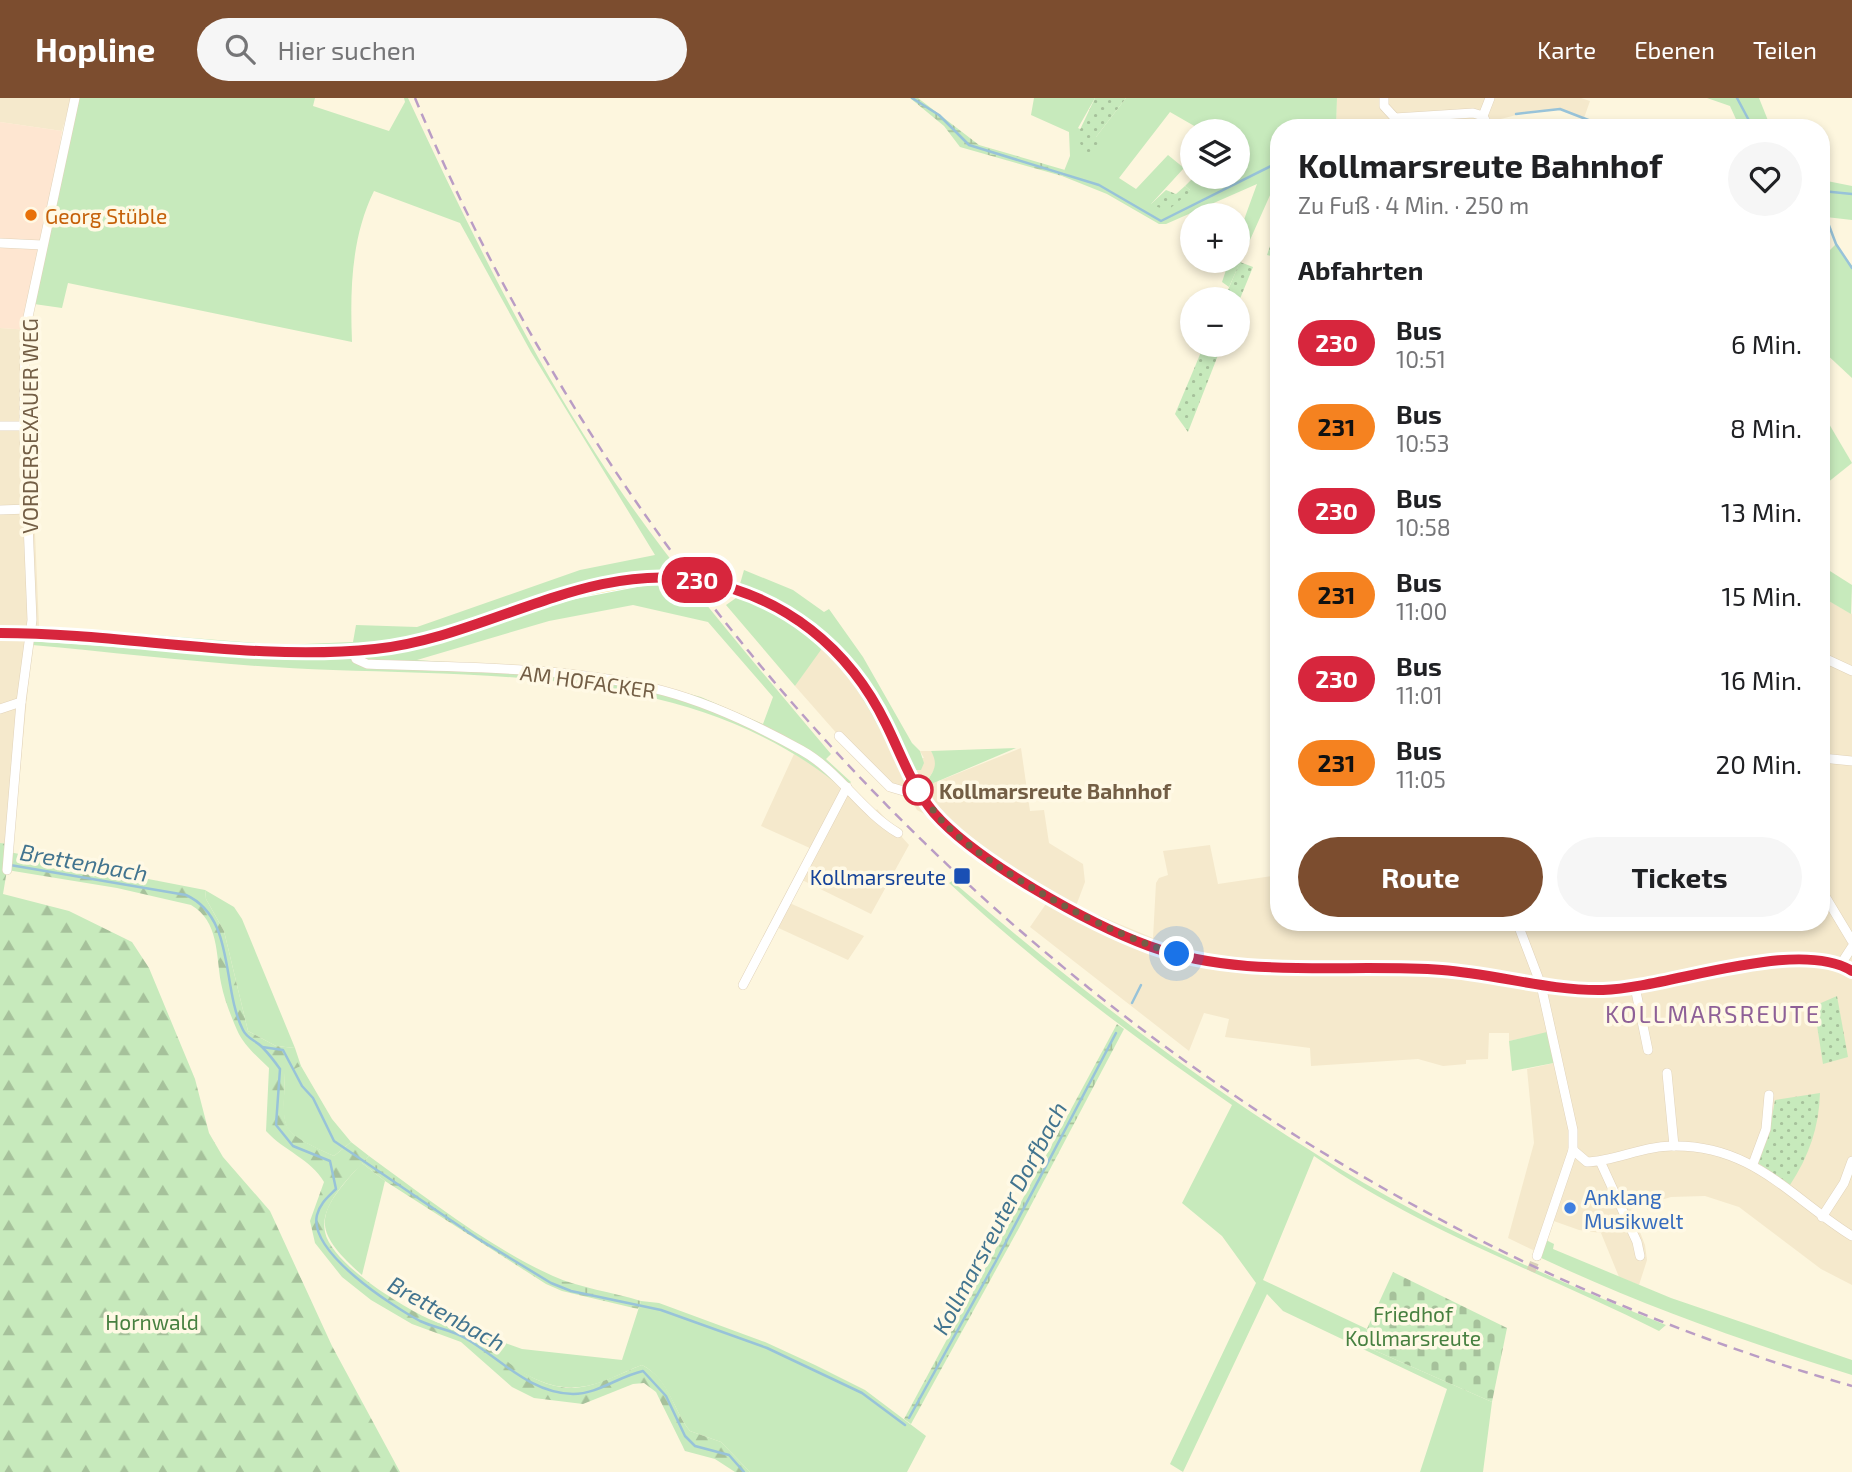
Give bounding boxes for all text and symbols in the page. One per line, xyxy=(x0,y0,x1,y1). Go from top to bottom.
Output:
search box xyxy=(197,18,687,81)
text: Hopline xyxy=(35,29,155,69)
icon: search xyxy=(221,30,259,68)
text: Hier suchen xyxy=(277,34,416,65)
text: Karte xyxy=(1537,35,1596,64)
text: Ebenen xyxy=(1634,35,1715,64)
text: Teilen xyxy=(1753,35,1817,64)
map controls xyxy=(1180,119,1250,357)
button: layers xyxy=(1180,119,1250,189)
button: heart xyxy=(1728,142,1802,216)
text: Kollmarsreute Bahnhof xyxy=(1298,145,1662,185)
text: Zu Fuß · 4 Min. · 250 m xyxy=(1298,191,1529,219)
place label: Georg Stüble xyxy=(45,203,167,228)
button: + xyxy=(1180,203,1250,273)
marker: Georg Stüble xyxy=(23,207,39,223)
text: Abfahrten xyxy=(1298,254,1423,285)
button: − xyxy=(1180,287,1250,357)
text: Bus xyxy=(1396,314,1442,345)
street label: VORDERSEXAUER WEG xyxy=(17,318,42,534)
text: 230 xyxy=(1315,328,1358,357)
text: 6 Min. xyxy=(1731,328,1802,359)
text: 10:51 xyxy=(1396,345,1446,373)
text: Bus xyxy=(1396,398,1442,429)
text: 231 xyxy=(1318,412,1355,441)
text: 8 Min. xyxy=(1730,412,1802,443)
text: 10:53 xyxy=(1396,429,1450,457)
text: Bus xyxy=(1396,482,1442,513)
text: 230 xyxy=(1315,496,1358,525)
text: 13 Min. xyxy=(1721,496,1802,527)
text: 10:58 xyxy=(1396,513,1451,541)
line badge: 230 xyxy=(657,557,737,603)
text: 230 xyxy=(676,565,718,594)
text: Bus xyxy=(1396,566,1442,597)
text: 231 xyxy=(1318,580,1355,609)
text: 15 Min. xyxy=(1722,580,1802,611)
text: 11:00 xyxy=(1396,597,1447,625)
text: Bus xyxy=(1396,650,1442,681)
street label: AM HOFACKER xyxy=(519,659,657,703)
text: 230 xyxy=(1315,664,1358,693)
text: 16 Min. xyxy=(1721,664,1802,695)
text: 11:01 xyxy=(1396,681,1443,709)
text: Bus xyxy=(1396,734,1442,765)
text: 231 xyxy=(1318,748,1355,777)
text: 20 Min. xyxy=(1716,748,1802,779)
text: 11:05 xyxy=(1396,765,1446,793)
marker: Kollmarsreute Bahnhof xyxy=(903,775,933,805)
place label: Kollmarsreute Bahnhof xyxy=(939,778,1171,803)
water label: Brettenbach xyxy=(18,837,150,887)
button: Route xyxy=(1298,837,1543,917)
button: Tickets xyxy=(1557,837,1802,917)
place label: Kollmarsreute xyxy=(810,864,946,889)
marker: Kollmarsreute xyxy=(952,866,972,886)
your location xyxy=(1159,936,1194,971)
district label: KOLLMARSREUTE xyxy=(1605,999,1821,1028)
water label: Kollmarsreuter Dorfbach xyxy=(926,1097,1072,1339)
place label: Anklang Musikwelt xyxy=(1584,1184,1684,1233)
marker: Anklang Musikwelt xyxy=(1562,1200,1578,1216)
water label: Brettenbach xyxy=(384,1269,510,1357)
park label: Friedhof Kollmarsreute xyxy=(1345,1301,1481,1350)
park label: Hornwald xyxy=(105,1309,199,1334)

